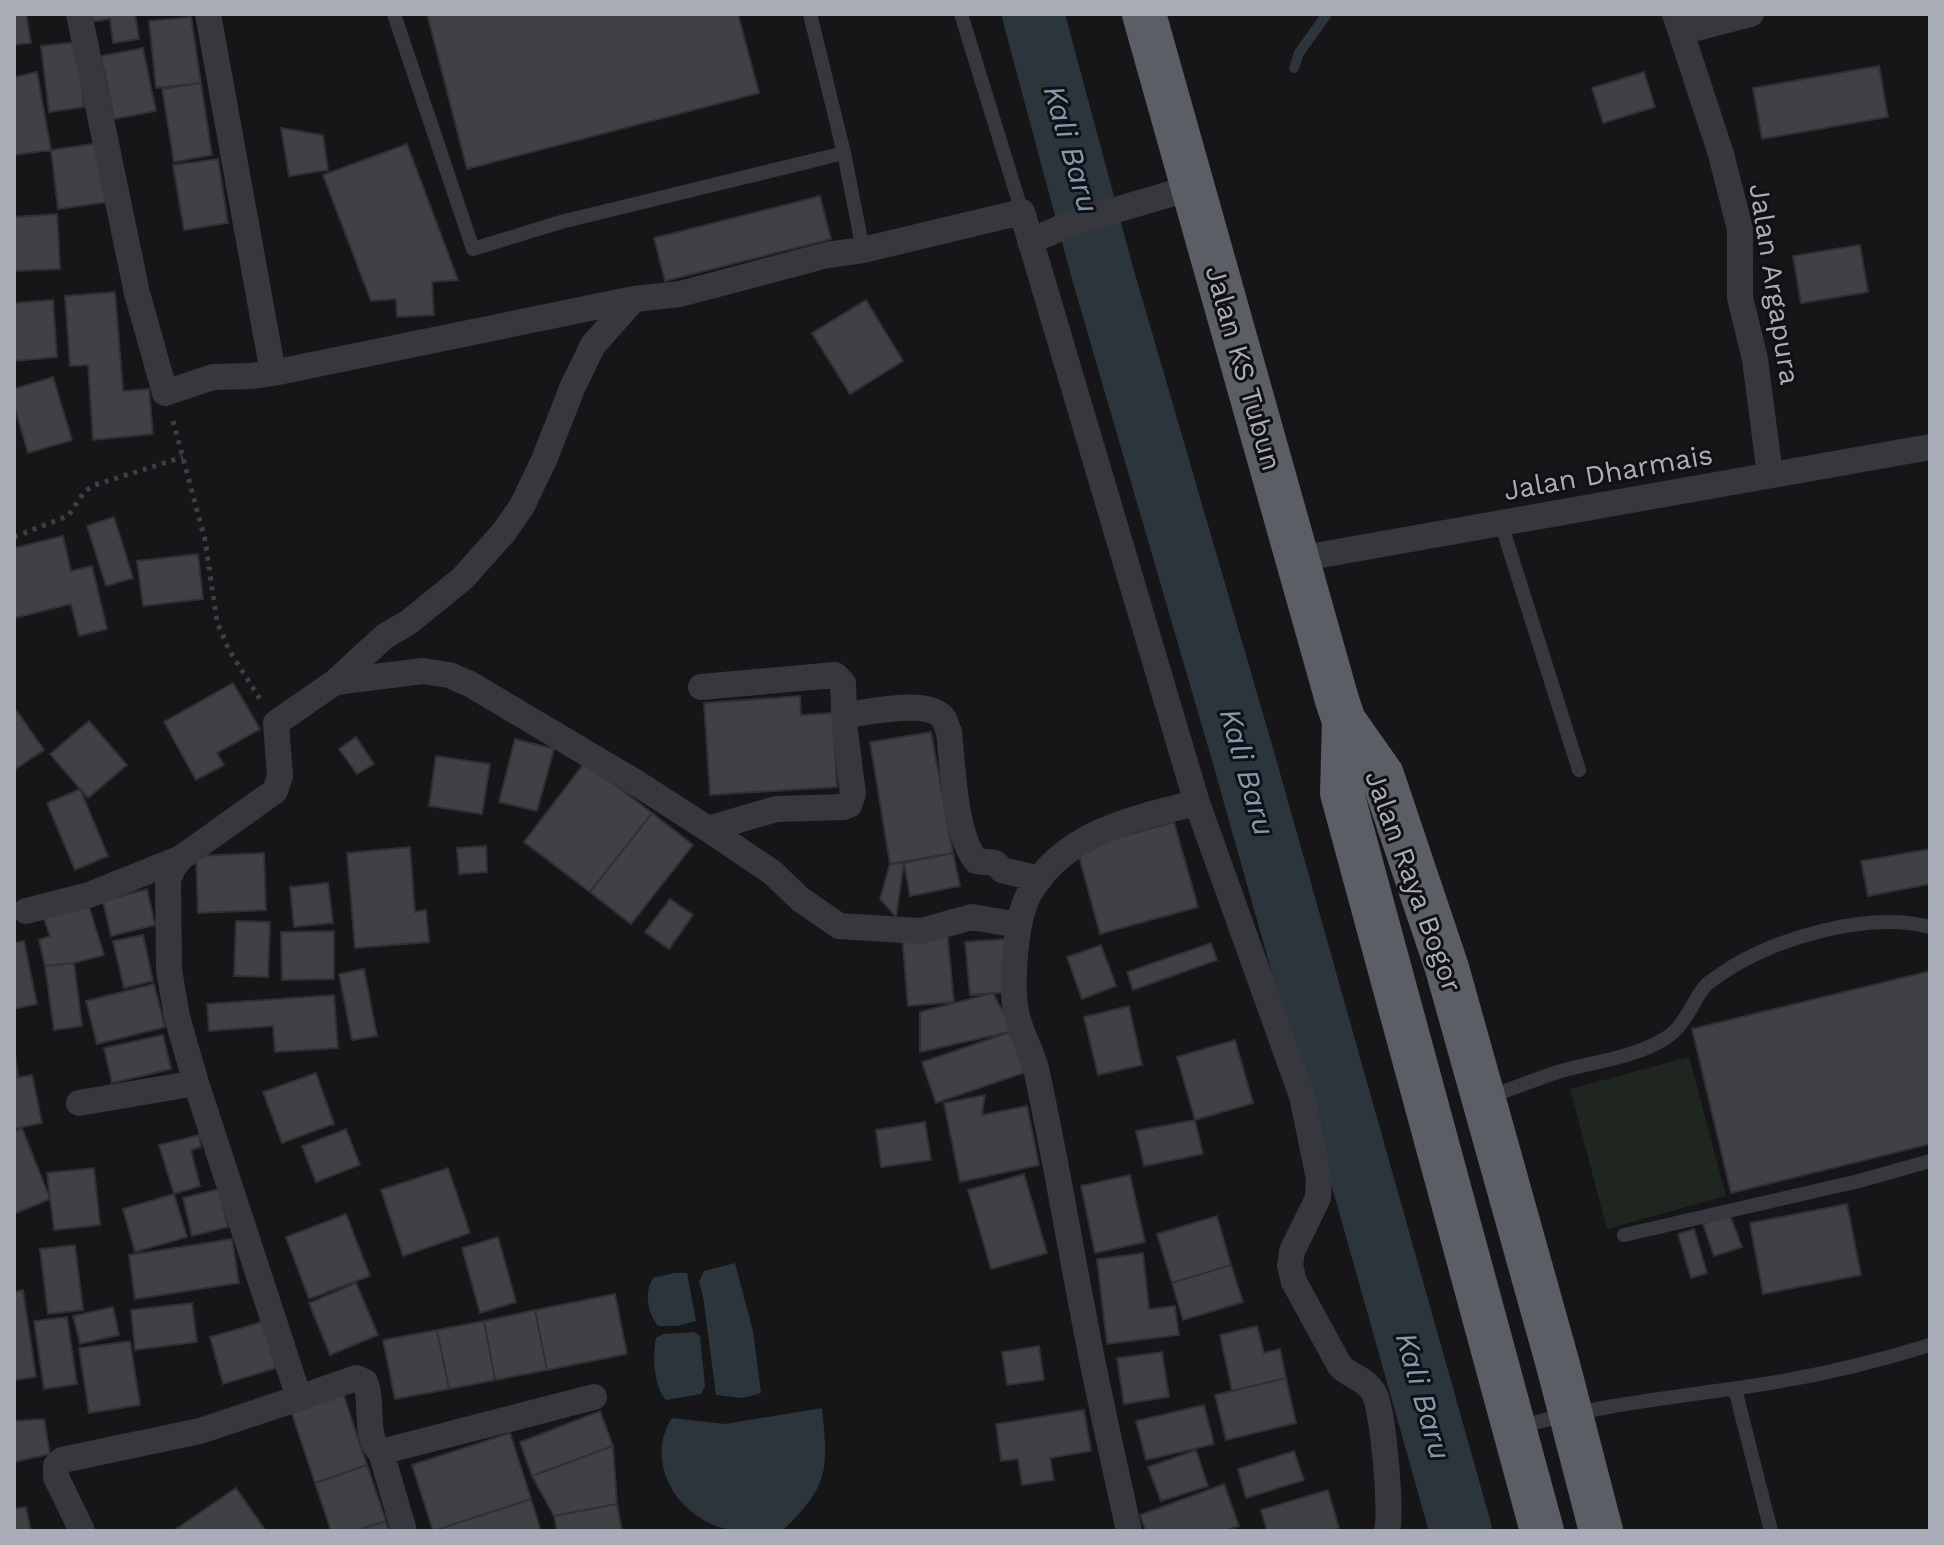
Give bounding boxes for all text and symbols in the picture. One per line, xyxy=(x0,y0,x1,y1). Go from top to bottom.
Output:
water label: Kali Baru xyxy=(1037,81,1106,217)
street label: Jalan Argapura xyxy=(1742,181,1807,387)
street label: Jalan KS Tubun xyxy=(1199,262,1289,474)
street label: Jalan Dharmais xyxy=(1501,438,1715,507)
water label: Kali Baru xyxy=(1213,704,1282,840)
street label: Jalan Raya Bogor xyxy=(1358,766,1469,996)
water label: Kali Baru xyxy=(1389,1328,1458,1464)

